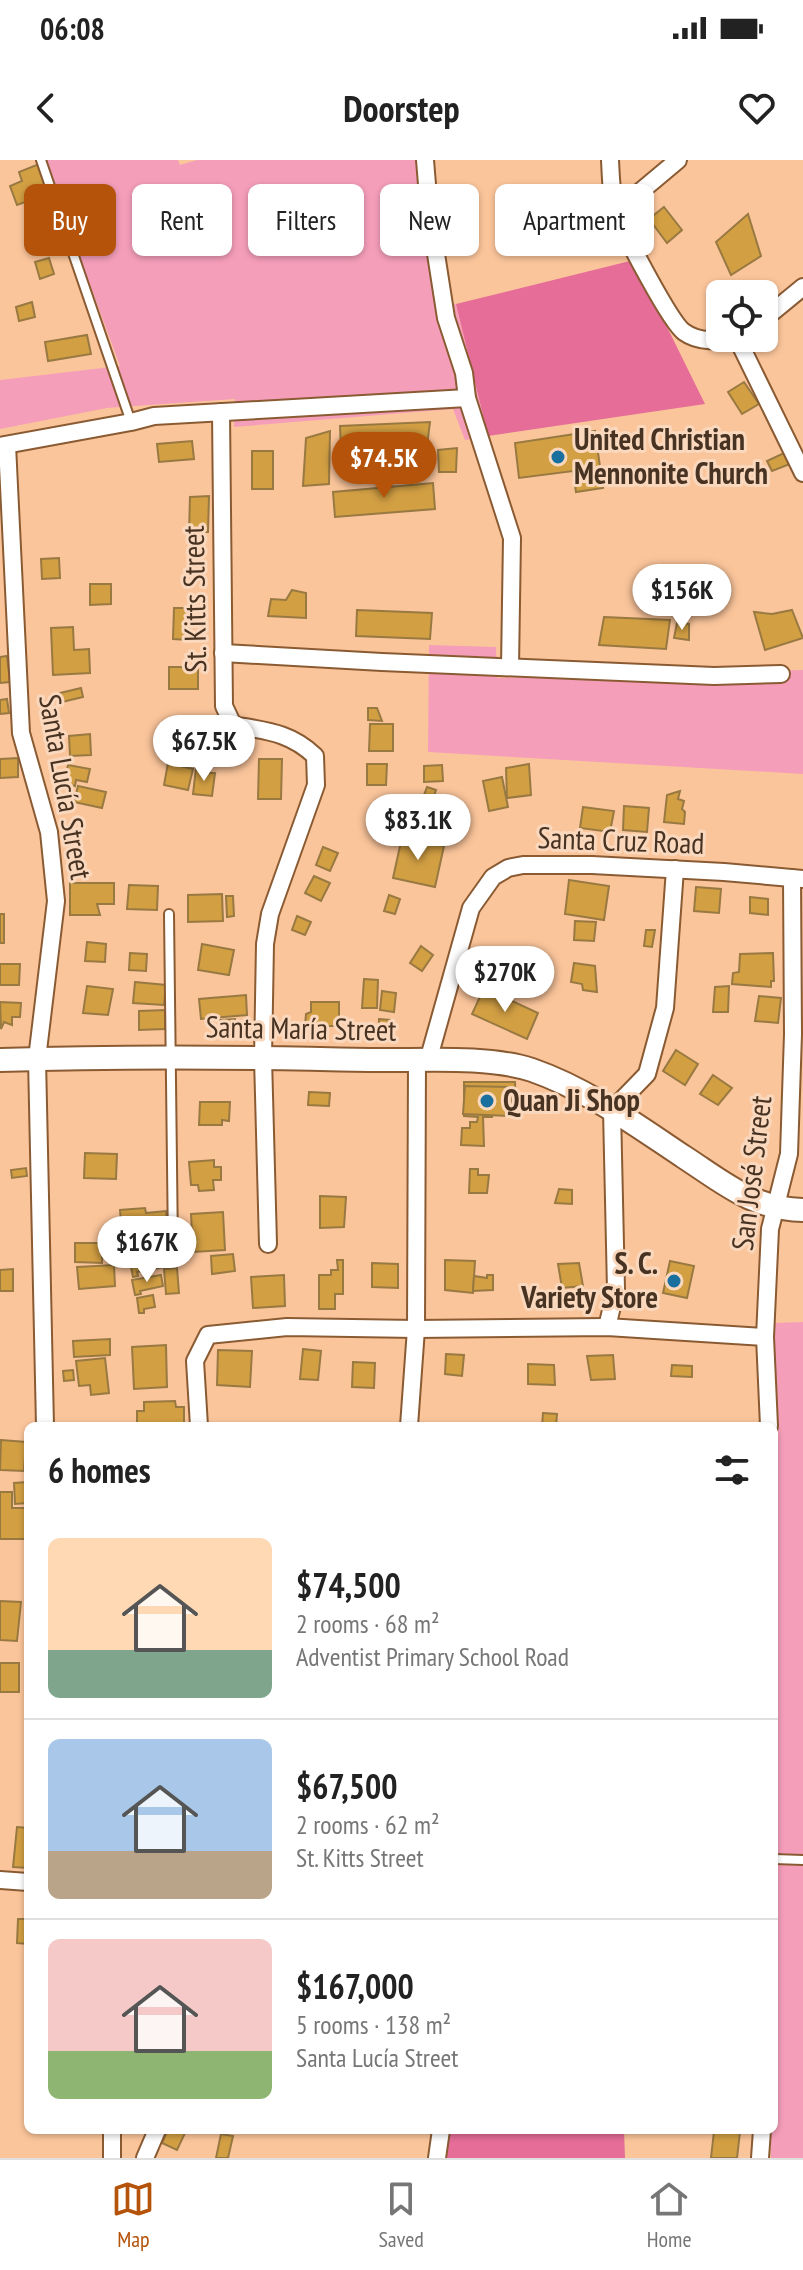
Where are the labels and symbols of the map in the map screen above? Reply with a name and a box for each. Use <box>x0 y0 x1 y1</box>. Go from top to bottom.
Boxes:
place label: United Christian Mennonite Church <box>574 419 768 492</box>
pin: $74.5K <box>319 432 449 500</box>
marker: United Christian Mennonite Church <box>549 448 567 466</box>
street label: St. Kitts Street <box>173 524 214 673</box>
pin: $156K <box>626 564 738 632</box>
street label: Santa Lucía Street <box>31 691 102 883</box>
pin: $67.5K <box>139 715 269 783</box>
pin: $83.1K <box>353 794 483 862</box>
street label: Santa Cruz Road <box>537 817 705 862</box>
pin: $270K <box>449 946 561 1014</box>
street label: Santa María Street <box>205 1006 398 1049</box>
place label: Quan Ji Shop <box>503 1080 640 1119</box>
marker: Quan Ji Shop <box>478 1092 496 1110</box>
street label: San José Street <box>722 1093 779 1252</box>
pin: $167K <box>91 1216 203 1284</box>
place label: S. C. Variety Store <box>520 1243 658 1316</box>
marker: S. C. Variety Store <box>665 1272 683 1290</box>

